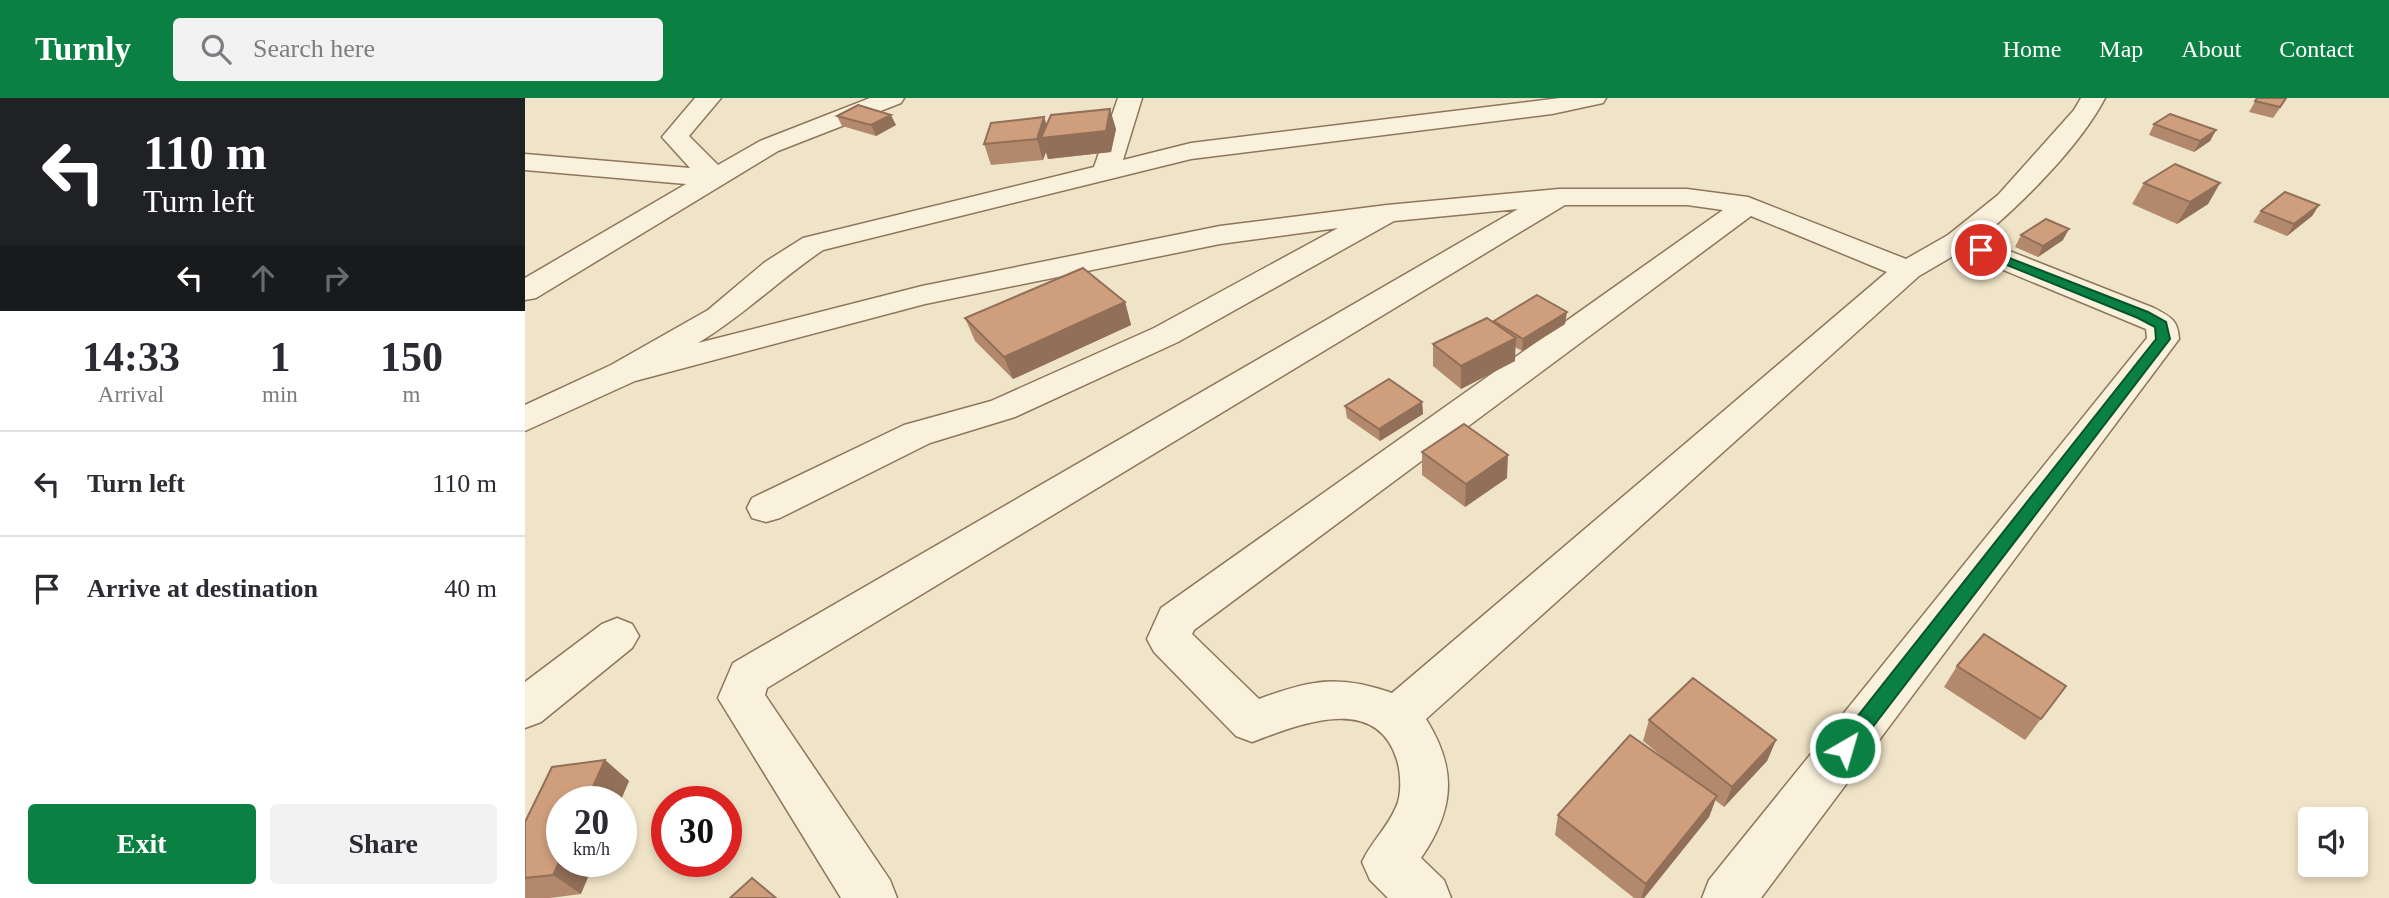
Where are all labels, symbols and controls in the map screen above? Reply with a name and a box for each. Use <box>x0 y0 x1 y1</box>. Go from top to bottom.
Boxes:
search box <box>173 18 663 81</box>
icon: search <box>197 30 235 68</box>
text: Turnly <box>35 31 131 67</box>
text: Search here <box>253 34 375 63</box>
text: Home <box>2003 36 2061 62</box>
text: Map <box>2099 36 2143 62</box>
text: About <box>2181 36 2241 62</box>
text: Contact <box>2279 36 2354 62</box>
text: 110 m <box>143 125 267 180</box>
icon: left <box>28 126 119 217</box>
text: Turn left <box>143 183 255 219</box>
pin <box>1951 220 2011 280</box>
icon: arrive <box>1962 231 2000 269</box>
icon: left <box>171 259 209 297</box>
icon: ahead <box>244 259 282 297</box>
icon: right <box>317 259 355 297</box>
text: 14:33 <box>82 334 180 380</box>
text: 1 <box>269 334 290 380</box>
text: 150 <box>380 334 443 380</box>
text: Arrival <box>98 382 164 407</box>
text: min <box>262 382 298 407</box>
text: m <box>402 382 420 407</box>
icon: left <box>28 465 66 503</box>
text: Turn left <box>87 469 185 498</box>
text: 110 m <box>432 469 497 498</box>
icon: arrive <box>28 570 66 608</box>
text: Arrive at destination <box>87 574 318 603</box>
text: 40 m <box>444 574 497 603</box>
position arrow <box>1808 711 1882 785</box>
speed limit sign: 30 <box>651 786 742 877</box>
text: 20 <box>574 803 609 842</box>
button: Exit <box>28 804 256 884</box>
button: Share <box>270 804 497 884</box>
map controls <box>2298 807 2368 877</box>
button: sound <box>2298 807 2368 877</box>
text: km/h <box>573 839 610 859</box>

